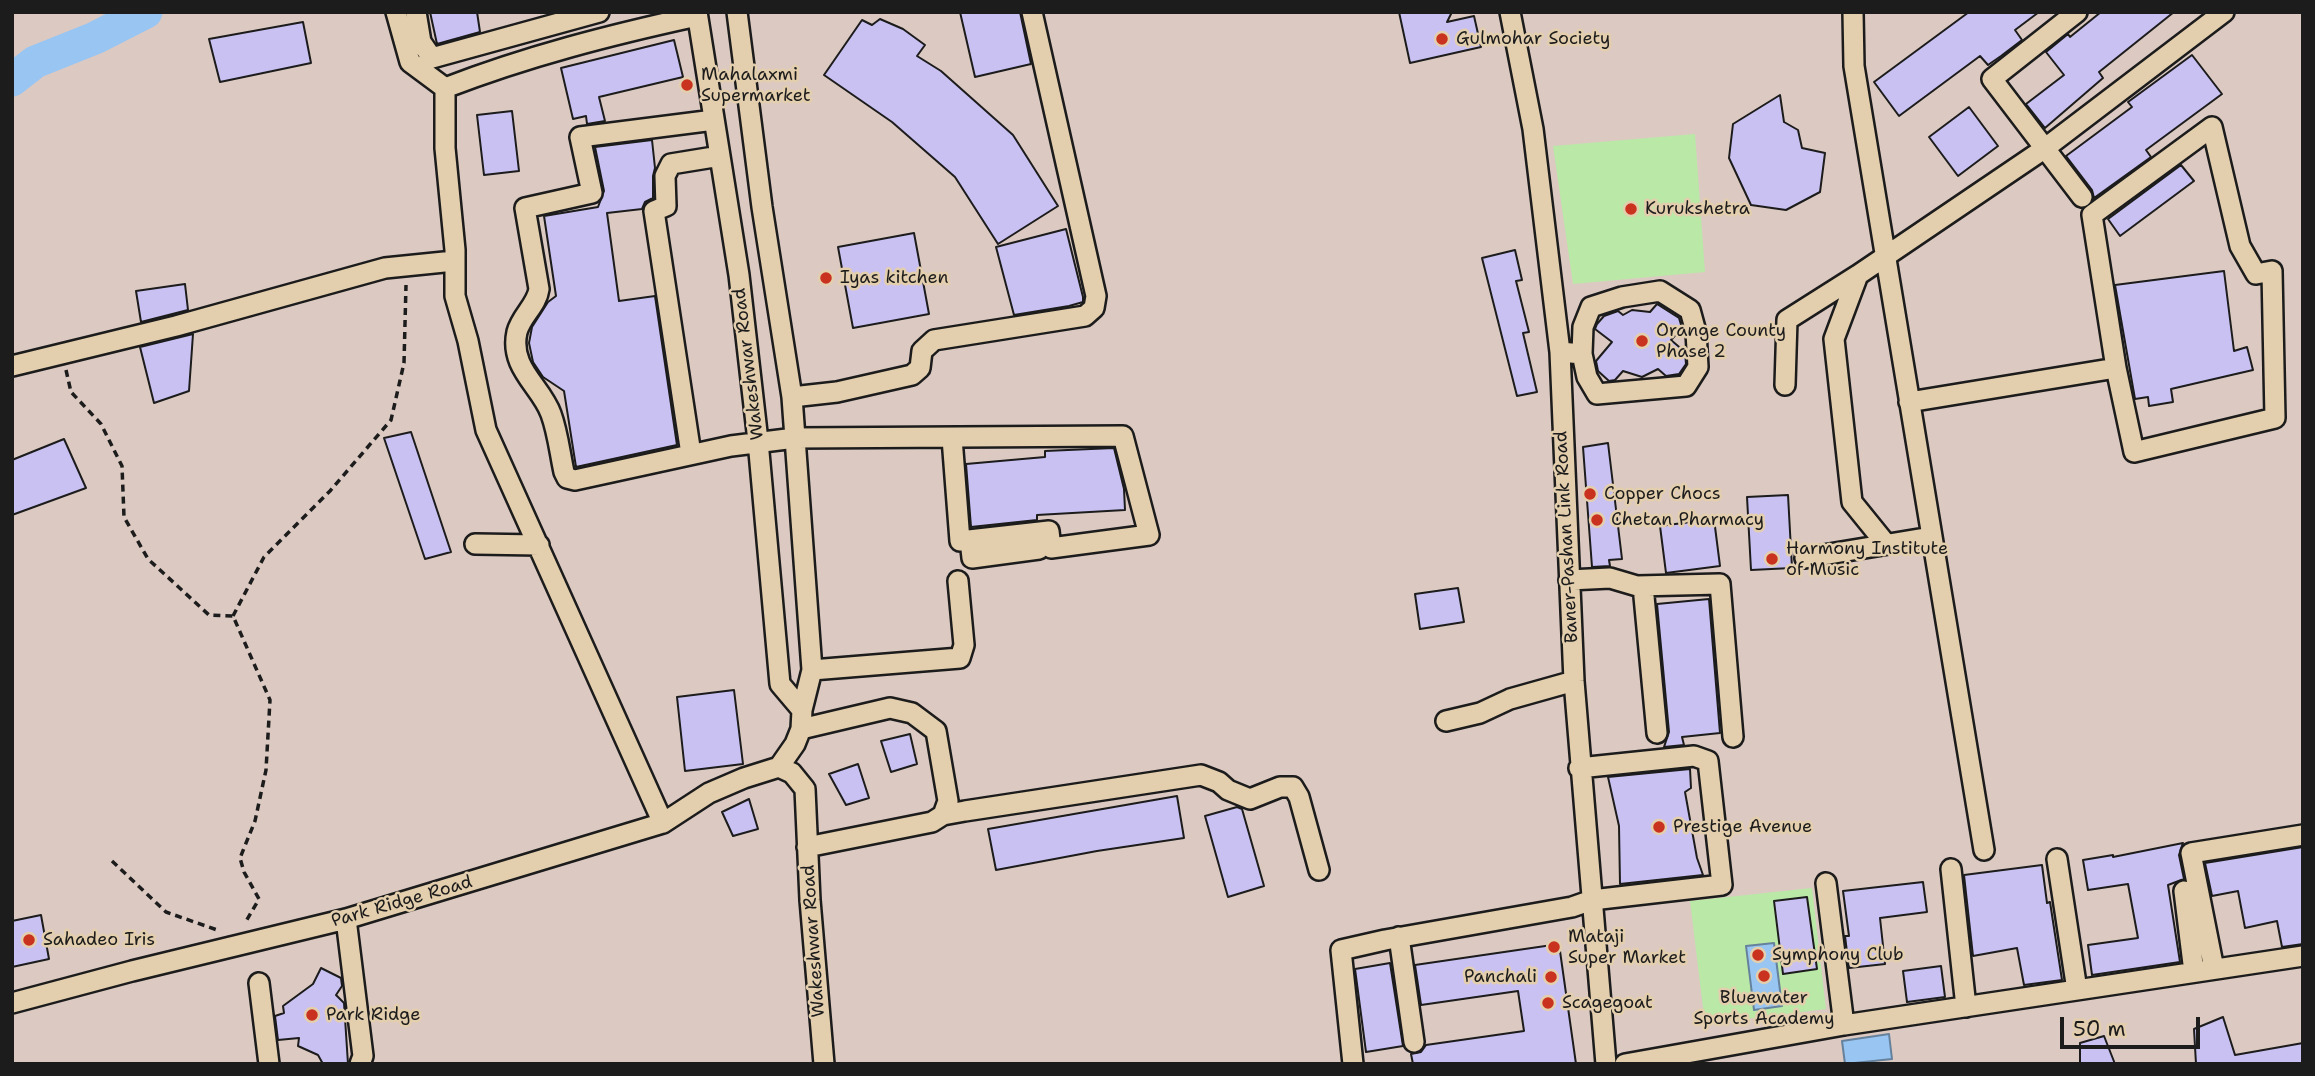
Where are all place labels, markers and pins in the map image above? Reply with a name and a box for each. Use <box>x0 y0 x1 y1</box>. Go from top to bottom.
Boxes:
place label: Gulmohar Society <box>1456 28 1610 50</box>
marker: Gulmohar Society <box>1434 31 1450 47</box>
place label: Mahalaxmi Supermarket <box>701 64 811 106</box>
marker: Mahalaxmi Supermarket <box>679 77 695 93</box>
place label: Kurukshetra <box>1645 198 1750 220</box>
marker: Kurukshetra <box>1623 201 1639 217</box>
place label: Iyas kitchen <box>840 267 948 289</box>
marker: Iyas kitchen <box>818 270 834 286</box>
place label: Orange County Phase 2 <box>1656 320 1786 362</box>
marker: Orange County Phase 2 <box>1634 333 1650 349</box>
place label: Copper Chocs <box>1604 483 1721 505</box>
marker: Copper Chocs <box>1582 486 1598 502</box>
place label: Chetan Pharmacy <box>1611 509 1764 531</box>
marker: Chetan Pharmacy <box>1589 512 1605 528</box>
place label: Harmony Institute of Music <box>1786 538 1948 580</box>
marker: Harmony Institute of Music <box>1764 551 1780 567</box>
place label: Prestige Avenue <box>1673 816 1812 838</box>
marker: Prestige Avenue <box>1651 819 1667 835</box>
place label: Mataji Super Market <box>1568 926 1686 968</box>
place label: Sahadeo Iris <box>43 929 155 951</box>
marker: Sahadeo Iris <box>21 932 37 948</box>
marker: Mataji Super Market <box>1546 939 1562 955</box>
place label: Symphony Club <box>1772 944 1904 966</box>
marker: Symphony Club <box>1750 947 1766 963</box>
place label: Panchali <box>1464 966 1537 988</box>
marker: Bluewater Sports Academy <box>1756 968 1772 984</box>
marker: Panchali <box>1543 969 1559 985</box>
place label: Bluewater Sports Academy <box>1693 987 1835 1030</box>
place label: Scagegoat <box>1562 992 1653 1014</box>
marker: Scagegoat <box>1540 995 1556 1011</box>
place label: Park Ridge <box>326 1004 420 1026</box>
marker: Park Ridge <box>304 1007 320 1023</box>

